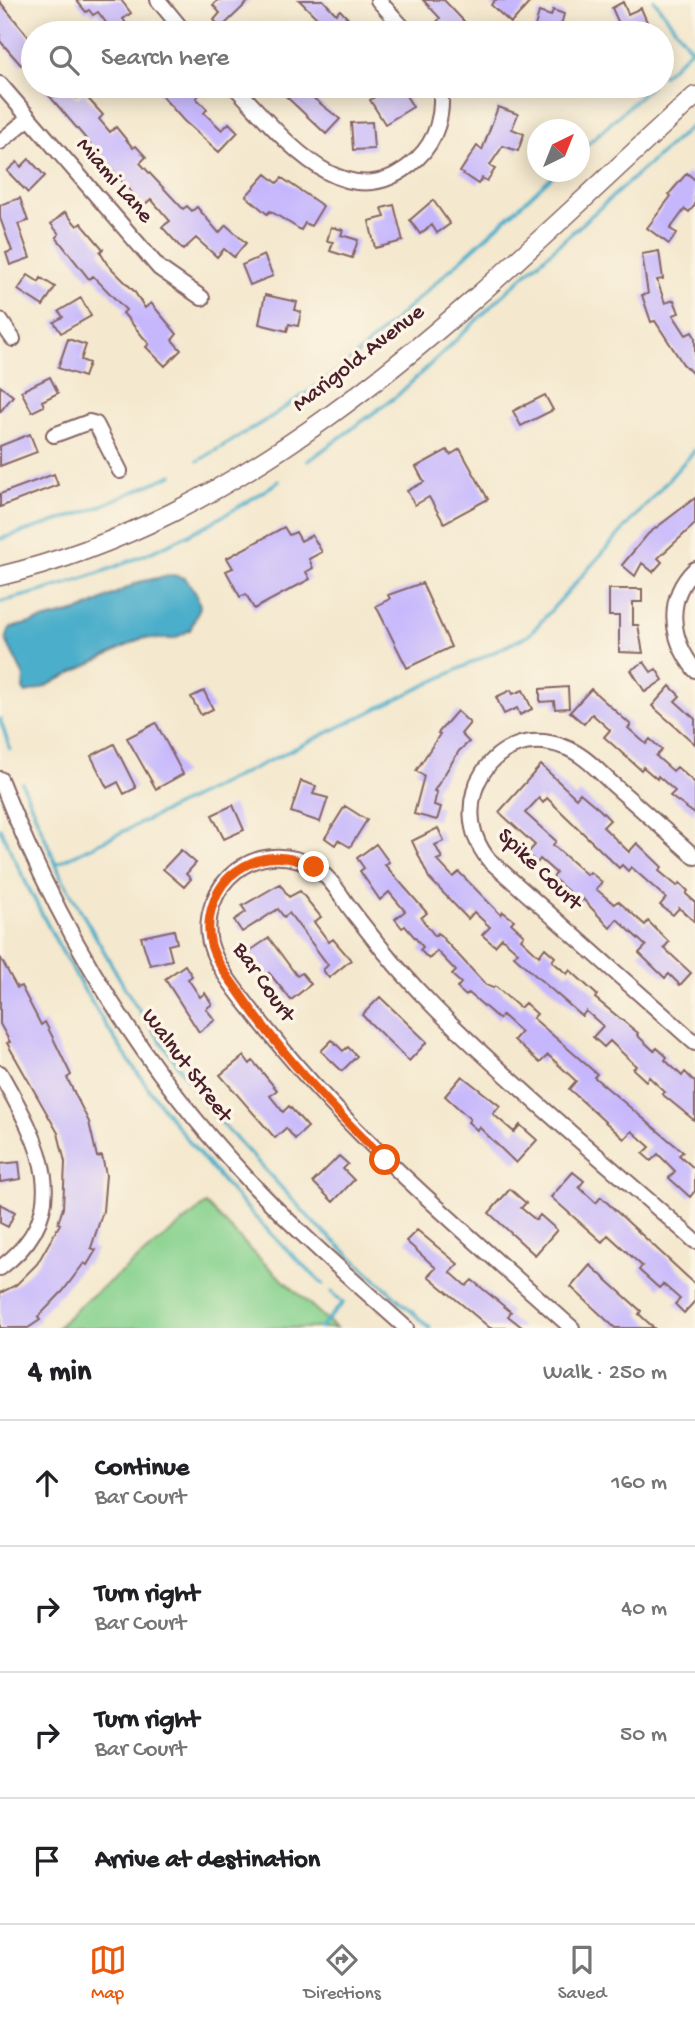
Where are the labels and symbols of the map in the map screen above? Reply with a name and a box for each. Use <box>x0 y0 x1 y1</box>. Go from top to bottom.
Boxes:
north arrow <box>527 119 590 182</box>
street label: Miami Lane <box>70 133 159 230</box>
street label: Marigold Avenue <box>288 298 431 419</box>
street label: Spike Court <box>491 823 588 918</box>
route end <box>298 851 329 882</box>
street label: Bar Court <box>225 937 301 1029</box>
street label: Walnut Street <box>135 1004 238 1129</box>
route start <box>369 1144 400 1175</box>

